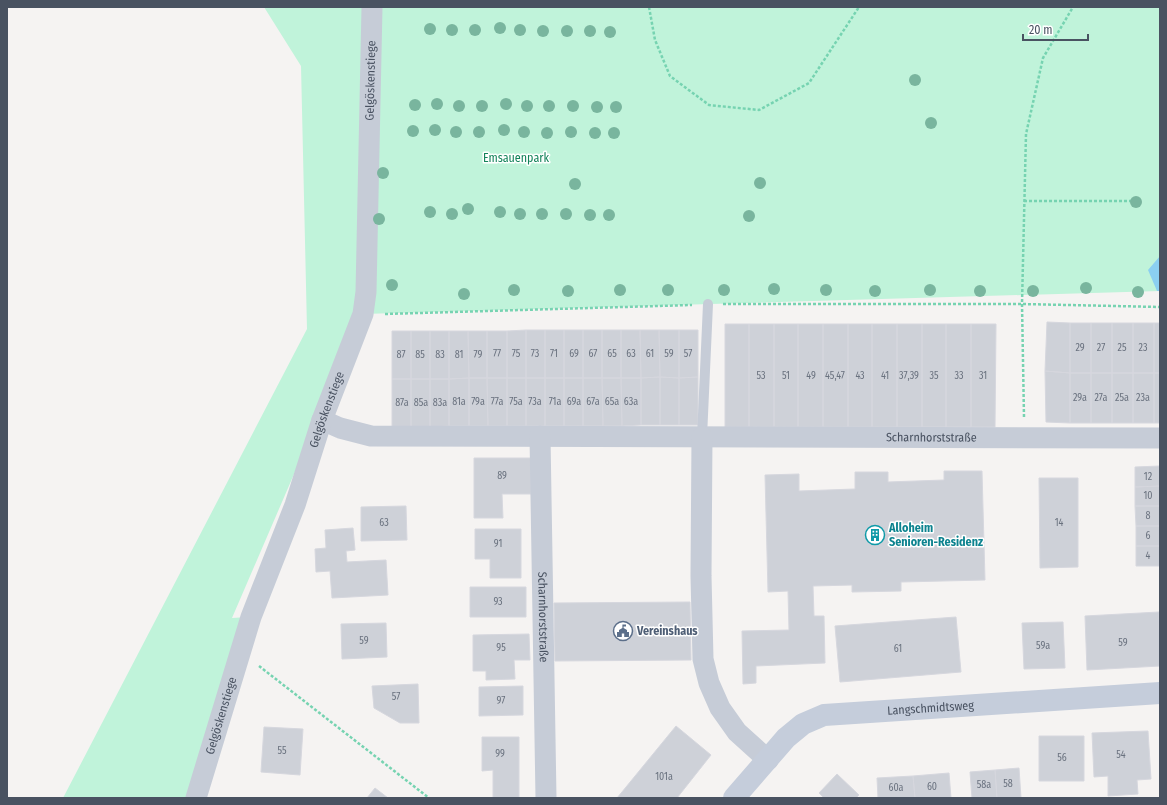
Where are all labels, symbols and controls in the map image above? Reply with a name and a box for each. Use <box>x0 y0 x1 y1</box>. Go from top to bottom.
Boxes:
scale bar <box>1023 16 1088 42</box>
text: 20 m <box>1029 23 1053 37</box>
street label: Gelgöskenstiege <box>363 40 378 121</box>
park label: Emsauenpark <box>483 151 549 165</box>
house number: 29 <box>1075 342 1085 354</box>
house number: 27 <box>1097 342 1105 354</box>
house number: 25 <box>1118 342 1127 354</box>
house number: 23 <box>1139 342 1148 354</box>
house number: 77 <box>493 348 501 360</box>
house number: 75 <box>512 348 521 360</box>
house number: 73 <box>531 348 540 360</box>
house number: 71 <box>550 348 558 360</box>
house number: 69 <box>569 348 579 360</box>
house number: 67 <box>589 348 597 360</box>
house number: 65 <box>607 348 617 360</box>
house number: 63 <box>626 348 636 360</box>
house number: 61 <box>646 348 654 360</box>
house number: 59 <box>664 348 674 360</box>
house number: 57 <box>684 348 692 360</box>
house number: 87 <box>397 349 405 361</box>
house number: 85 <box>415 349 425 361</box>
house number: 83 <box>435 349 445 361</box>
house number: 81 <box>455 349 463 361</box>
house number: 79 <box>474 349 483 361</box>
street label: Gelgöskenstiege <box>307 370 347 449</box>
house number: 53 <box>756 370 766 382</box>
house number: 51 <box>782 370 790 382</box>
house number: 49 <box>806 370 816 382</box>
house number: 45,47 <box>825 370 845 382</box>
house number: 43 <box>855 370 865 382</box>
house number: 41 <box>881 370 889 382</box>
house number: 37,39 <box>899 370 919 382</box>
house number: 35 <box>929 370 939 382</box>
house number: 33 <box>954 370 964 382</box>
house number: 31 <box>979 370 987 382</box>
house number: 29a <box>1073 392 1087 404</box>
house number: 27a <box>1095 392 1108 404</box>
house number: 25a <box>1115 392 1129 404</box>
house number: 23a <box>1136 392 1150 404</box>
house number: 81a <box>452 396 466 408</box>
house number: 79a <box>471 396 485 408</box>
house number: 77a <box>491 396 503 408</box>
house number: 75a <box>509 396 523 408</box>
house number: 73a <box>528 396 542 408</box>
house number: 71a <box>549 396 561 408</box>
house number: 69a <box>567 396 581 408</box>
house number: 67a <box>586 396 600 408</box>
house number: 65a <box>605 396 619 408</box>
house number: 63a <box>624 396 638 408</box>
house number: 87a <box>395 397 409 409</box>
house number: 85a <box>414 397 428 409</box>
house number: 83a <box>433 397 447 409</box>
street label: Scharnhorststraße <box>886 430 977 445</box>
house number: 89 <box>497 470 507 482</box>
house number: 12 <box>1144 471 1153 483</box>
house number: 10 <box>1143 490 1153 502</box>
house number: 8 <box>1146 510 1151 522</box>
house number: 63 <box>379 517 389 529</box>
house number: 14 <box>1055 517 1064 529</box>
place label: Alloheim Senioren-Residenz <box>888 521 983 549</box>
building icon: Alloheim Senioren-Residenz <box>864 524 886 546</box>
house number: 6 <box>1146 530 1151 542</box>
house number: 91 <box>494 538 502 550</box>
house number: 4 <box>1146 550 1151 562</box>
street label: Scharnhorststraße <box>535 572 551 663</box>
house number: 93 <box>493 596 503 608</box>
public building icon: Vereinshaus <box>612 620 634 642</box>
place label: Vereinshaus <box>636 624 698 638</box>
house number: 59 <box>359 635 369 647</box>
house number: 59 <box>1118 637 1128 649</box>
house number: 59a <box>1036 640 1050 652</box>
house number: 95 <box>496 642 506 654</box>
house number: 61 <box>894 643 902 655</box>
street label: Gelgöskenstiege <box>203 675 239 756</box>
house number: 57 <box>392 691 400 703</box>
house number: 97 <box>497 695 505 707</box>
street label: Langschmidtsweg <box>887 698 975 718</box>
house number: 55 <box>277 745 287 757</box>
house number: 99 <box>495 748 505 760</box>
house number: 54 <box>1116 749 1126 761</box>
house number: 56 <box>1057 752 1067 764</box>
house number: 101a <box>655 771 673 783</box>
house number: 58 <box>1003 778 1013 790</box>
house number: 58a <box>977 779 991 791</box>
house number: 60 <box>927 781 937 793</box>
house number: 60a <box>888 782 904 794</box>

